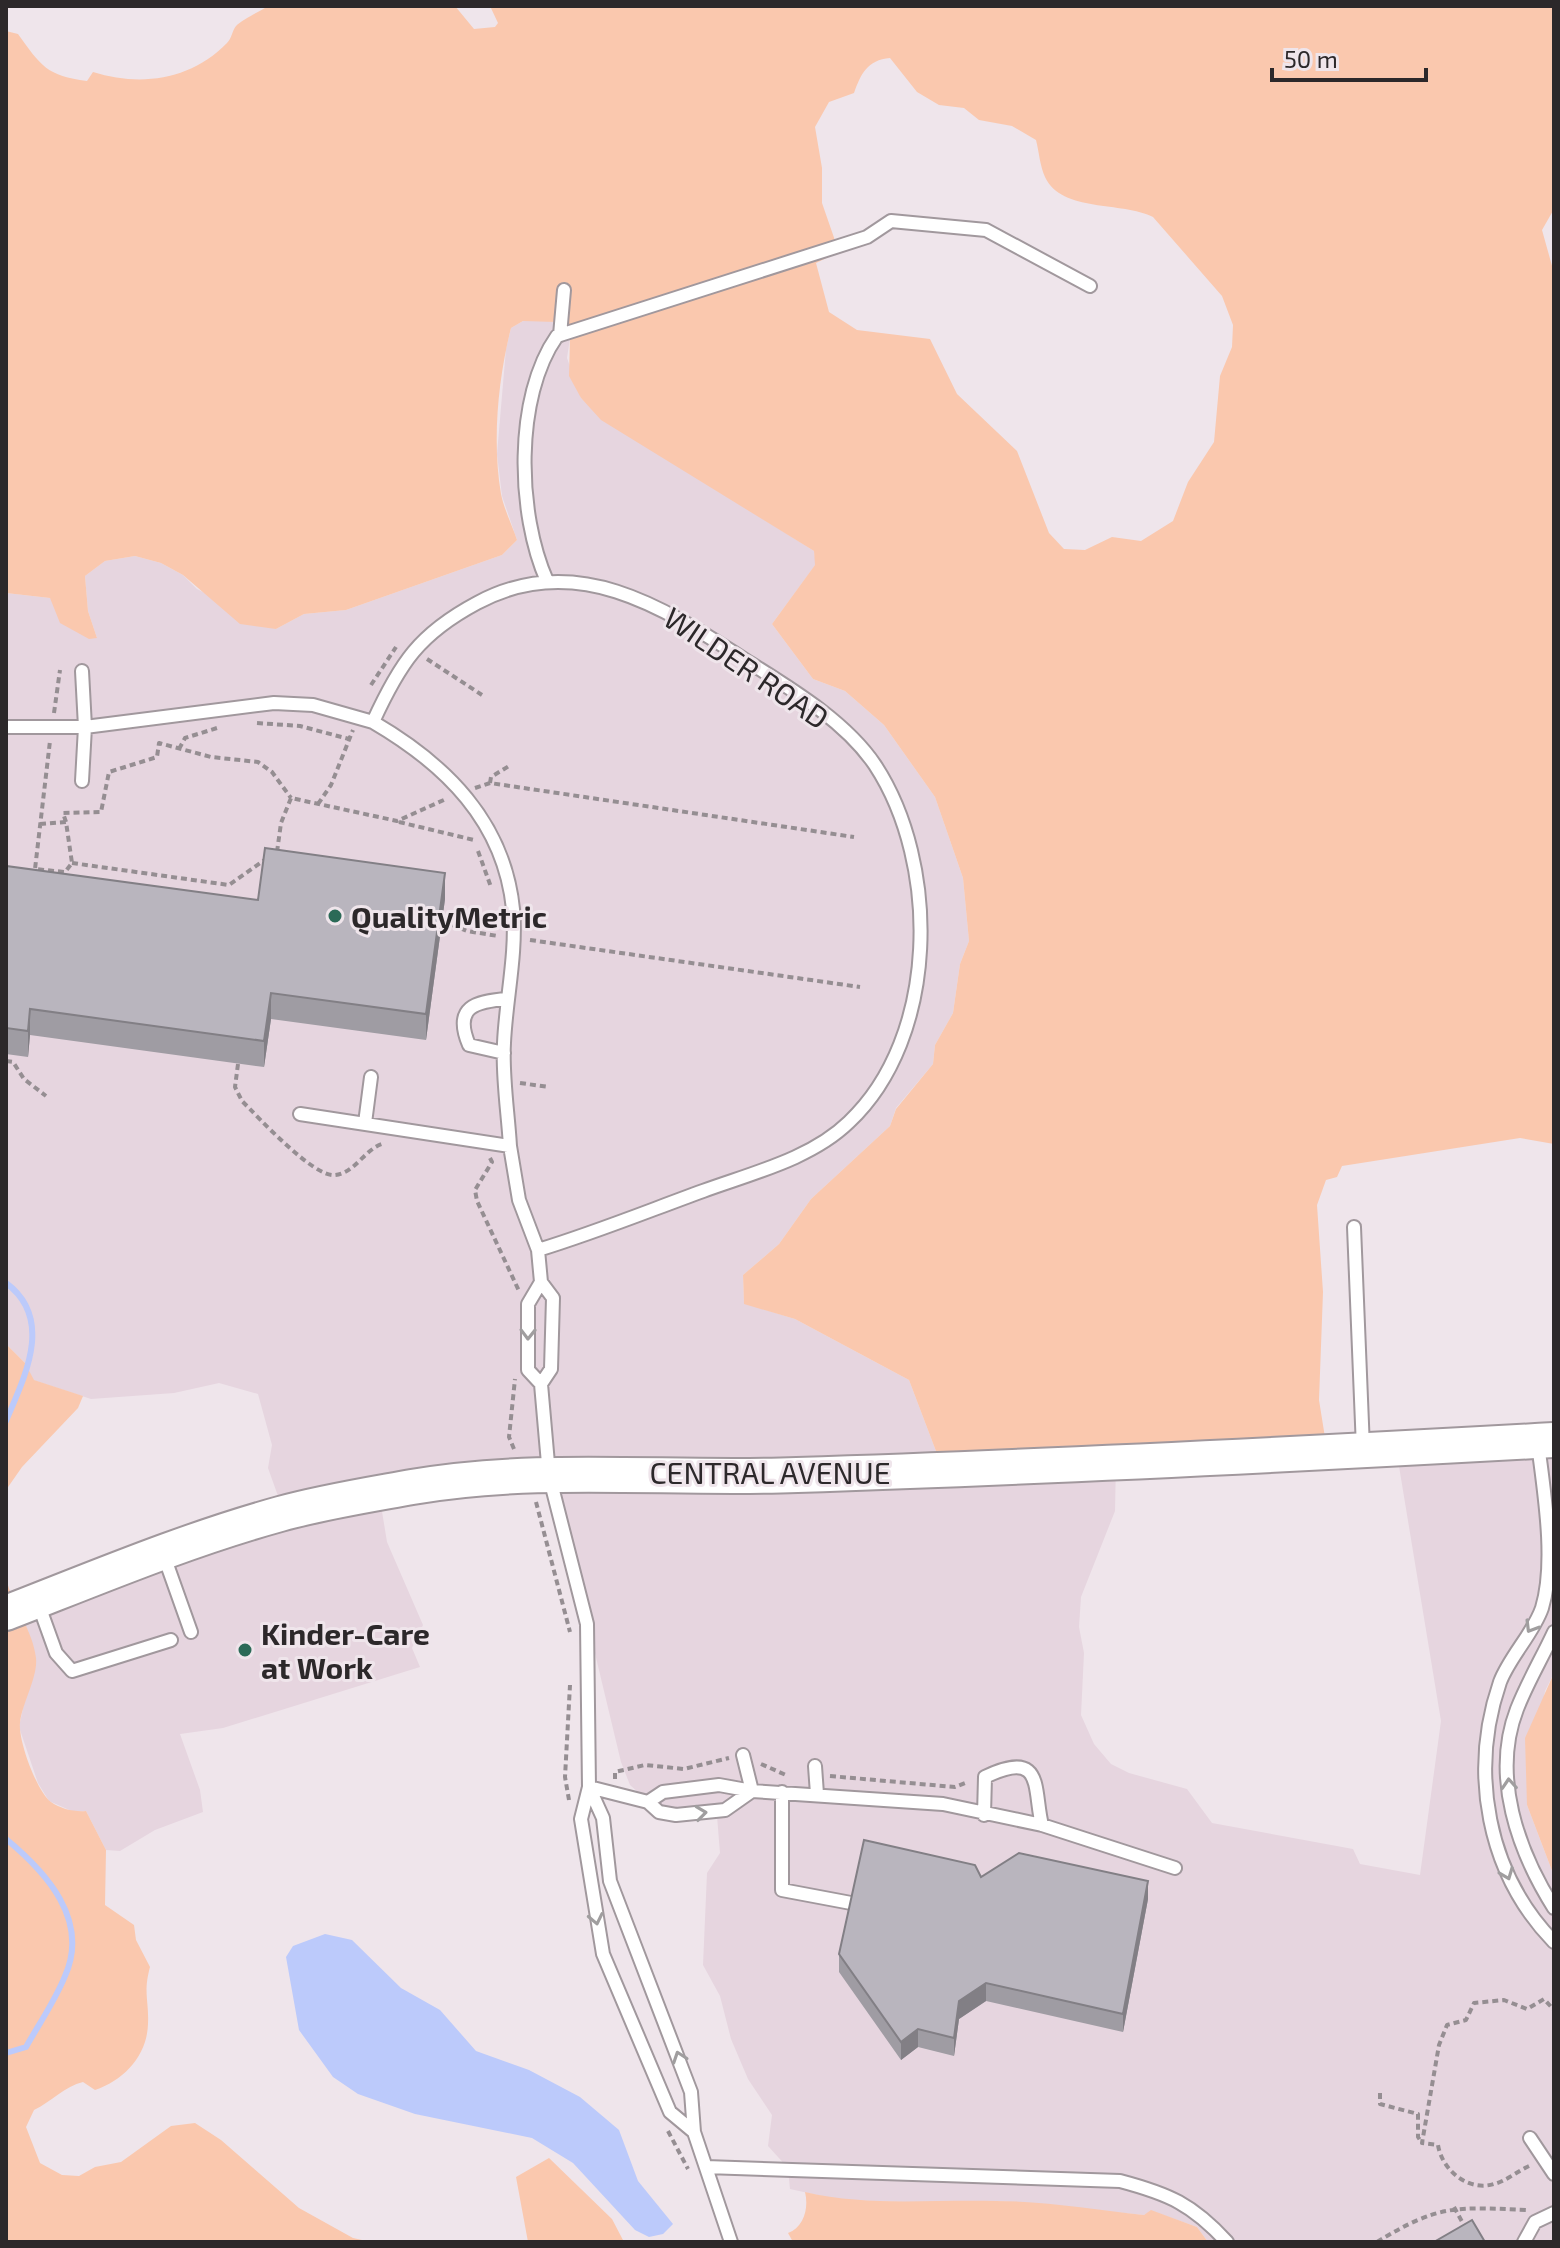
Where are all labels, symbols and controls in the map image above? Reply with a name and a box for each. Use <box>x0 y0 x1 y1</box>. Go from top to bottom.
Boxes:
scale bar <box>1272 32 1426 82</box>
text: 50 m <box>1284 44 1338 73</box>
street label: WILDER ROAD <box>658 599 836 735</box>
place label: QualityMetric <box>351 898 547 935</box>
marker: QualityMetric <box>326 907 344 925</box>
one-way arrow <box>519 1328 537 1341</box>
street label: CENTRAL AVENUE <box>649 1454 891 1490</box>
place label: Kinder-Care at Work <box>261 1615 430 1685</box>
one-way arrow <box>1525 1618 1541 1633</box>
marker: Kinder-Care at Work <box>236 1641 254 1659</box>
one-way arrow <box>1501 1777 1518 1790</box>
one-way arrow <box>694 1805 708 1822</box>
one-way arrow <box>1497 1866 1514 1880</box>
one-way arrow <box>587 1911 604 1925</box>
one-way arrow <box>672 2050 688 2064</box>

